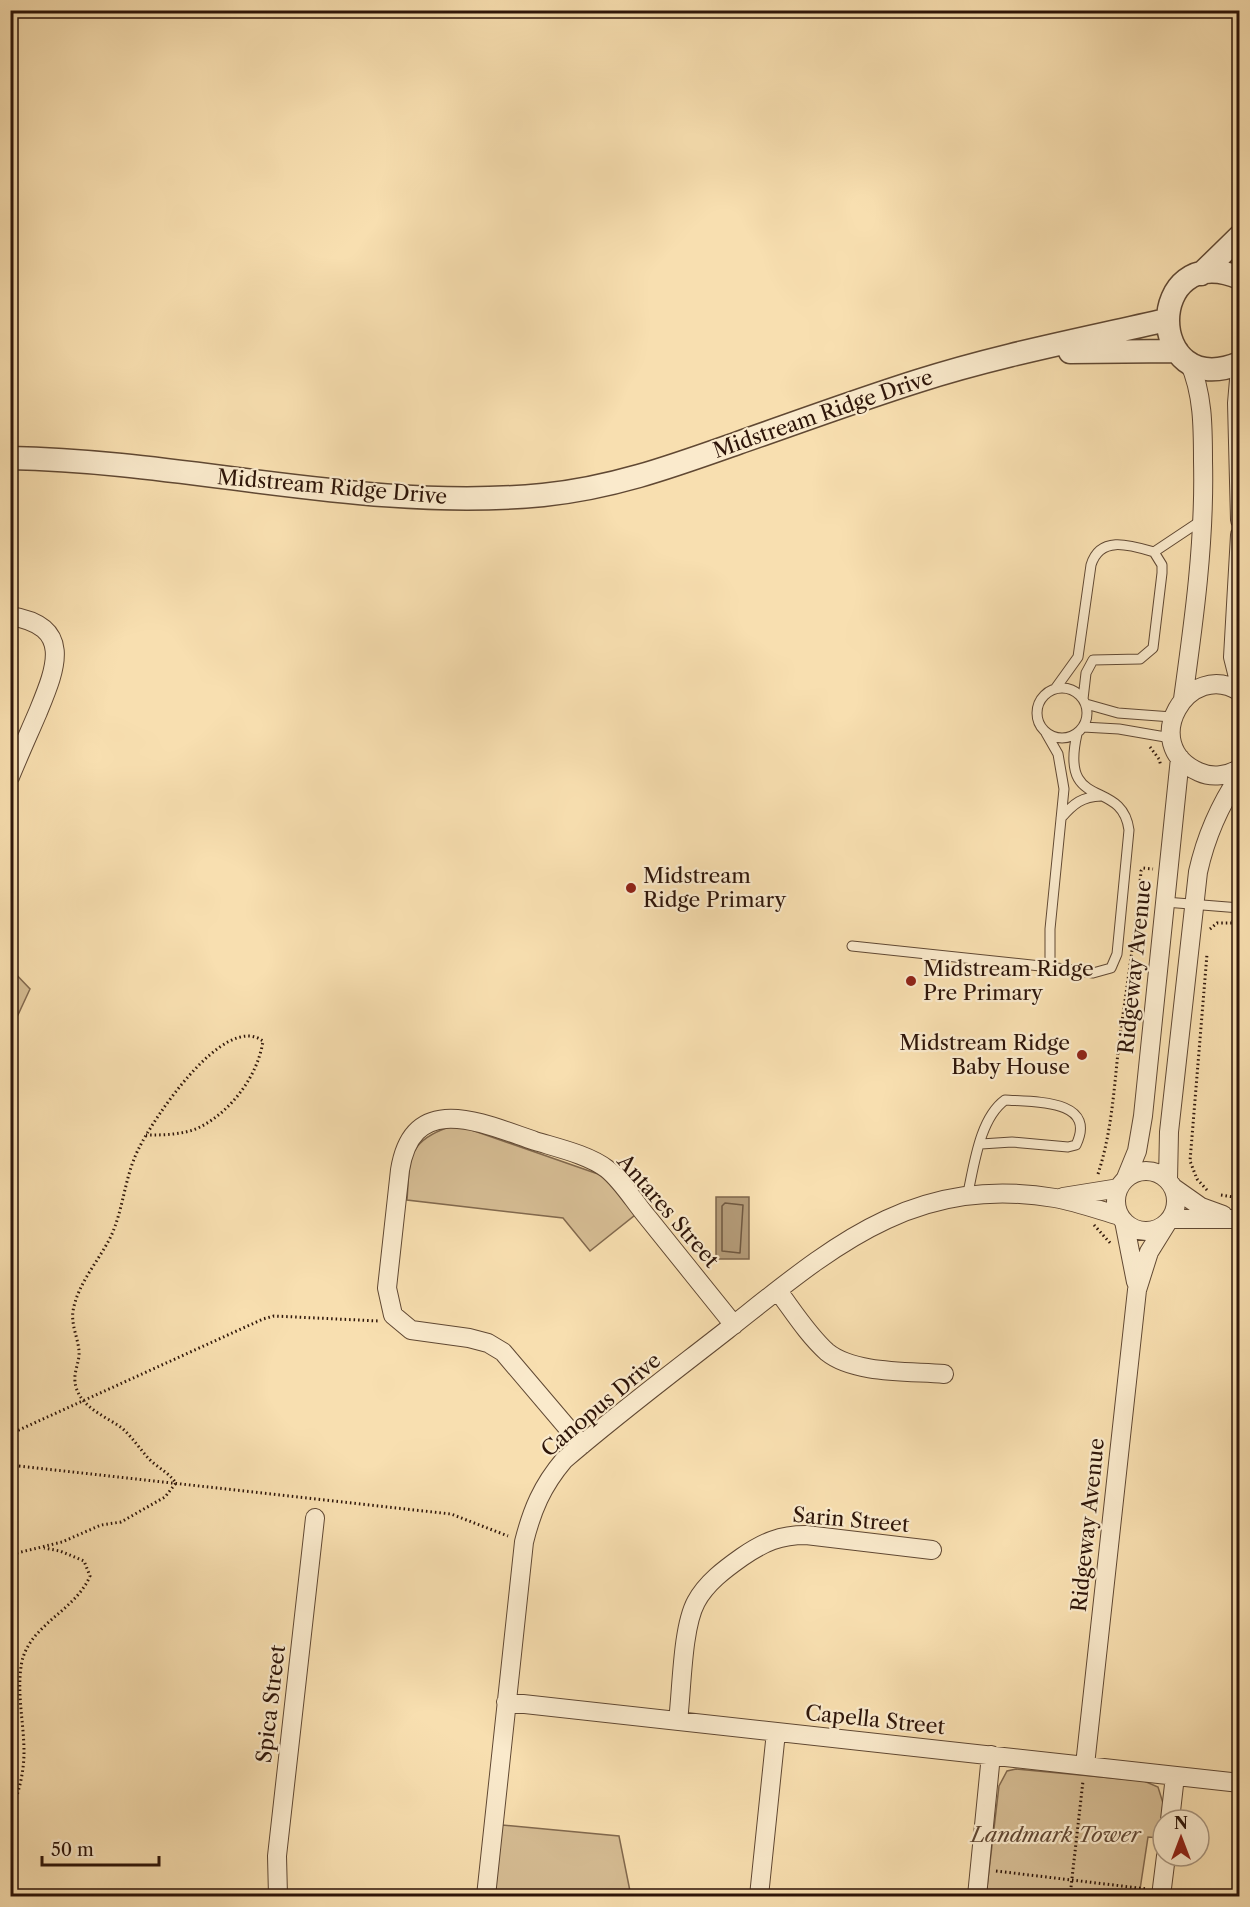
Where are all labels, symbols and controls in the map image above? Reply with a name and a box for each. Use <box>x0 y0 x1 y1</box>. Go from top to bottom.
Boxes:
street label: Midstream Ridge Drive <box>710 364 936 463</box>
street label: Midstream Ridge Drive <box>216 464 448 509</box>
place label: Midstream Ridge Primary <box>643 863 786 912</box>
street label: Ridgeway Avenue <box>1113 879 1156 1055</box>
marker: Midstream Ridge Primary <box>624 881 638 895</box>
place label: Midstream Ridge Pre Primary <box>923 956 1094 1005</box>
marker: Midstream Ridge Pre Primary <box>904 974 918 988</box>
place label: Midstream Ridge Baby House <box>899 1030 1070 1079</box>
marker: Midstream Ridge Baby House <box>1075 1048 1089 1062</box>
street label: Antares Street <box>612 1148 725 1273</box>
street label: Canopus Drive <box>536 1347 666 1462</box>
street label: Ridgeway Avenue <box>1066 1437 1109 1613</box>
street label: Sarin Street <box>792 1502 911 1537</box>
street label: Spica Street <box>251 1643 290 1764</box>
street label: Capella Street <box>804 1700 947 1739</box>
north arrow <box>1151 1808 1211 1868</box>
text: N <box>1174 1813 1188 1833</box>
park label: Landmark Tower <box>969 1822 1142 1847</box>
scale bar <box>42 1829 159 1867</box>
text: 50 m <box>51 1839 94 1861</box>

